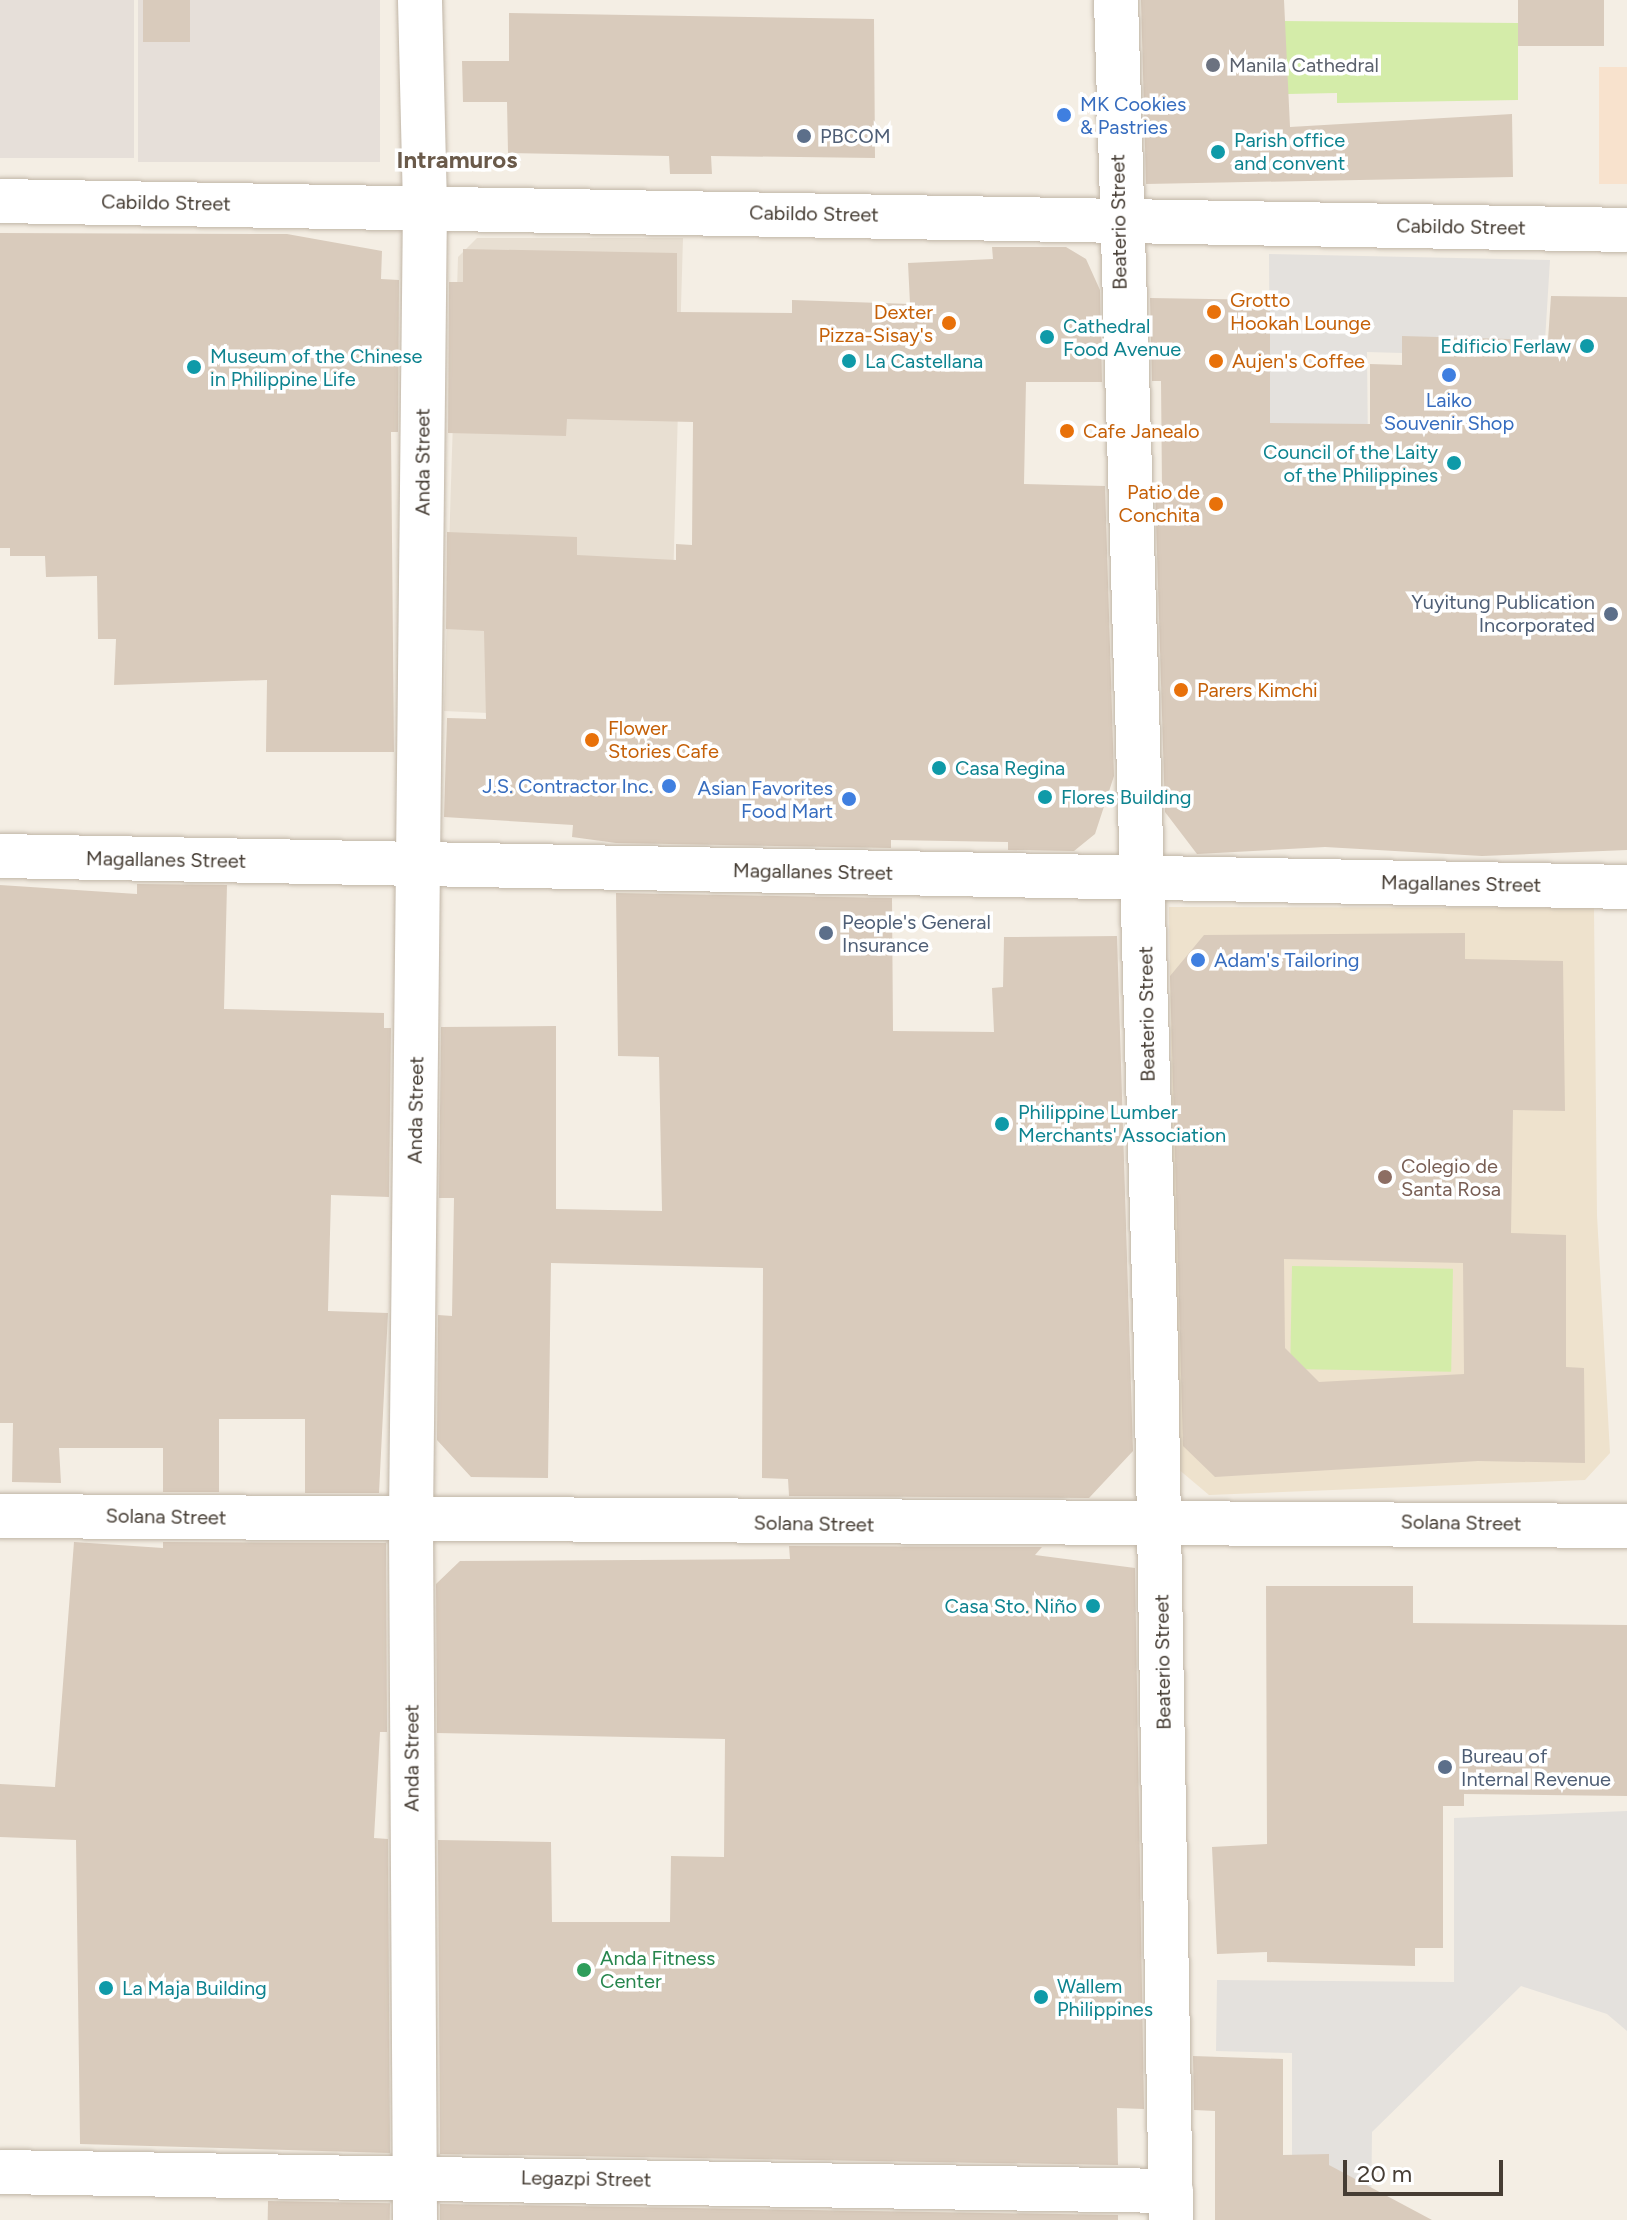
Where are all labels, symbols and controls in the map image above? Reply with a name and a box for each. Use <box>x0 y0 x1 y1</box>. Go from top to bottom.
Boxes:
place label: Manila Cathedral <box>1229 53 1379 77</box>
marker: Manila Cathedral <box>1204 56 1222 74</box>
place label: MK Cookies & Pastries <box>1080 92 1186 139</box>
marker: MK Cookies & Pastries <box>1055 106 1073 124</box>
place label: PBCOM <box>820 124 891 148</box>
marker: PBCOM <box>795 127 813 145</box>
place label: Parish office and convent <box>1234 128 1345 175</box>
marker: Parish office and convent <box>1209 143 1227 161</box>
district label: Intramuros <box>397 146 517 174</box>
street label: Beaterio Street <box>1106 154 1132 290</box>
street label: Cabildo Street <box>101 190 231 216</box>
street label: Cabildo Street <box>749 201 879 227</box>
street label: Cabildo Street <box>1396 214 1526 240</box>
place label: Grotto Hookah Lounge <box>1230 288 1371 335</box>
place label: Dexter Pizza-Sisay's <box>818 300 933 347</box>
marker: Grotto Hookah Lounge <box>1205 303 1223 321</box>
marker: Dexter Pizza-Sisay's <box>940 314 958 332</box>
place label: Cathedral Food Avenue <box>1063 314 1181 361</box>
marker: Cathedral Food Avenue <box>1038 328 1056 346</box>
place label: Edificio Ferlaw <box>1440 334 1571 358</box>
marker: Edificio Ferlaw <box>1578 337 1596 355</box>
place label: Museum of the Chinese in Philippine Life <box>210 344 422 391</box>
place label: La Castellana <box>865 349 983 373</box>
place label: Aujen's Coffee <box>1232 349 1365 373</box>
marker: La Castellana <box>840 352 858 370</box>
marker: Aujen's Coffee <box>1207 352 1225 370</box>
marker: Museum of the Chinese in Philippine Life <box>185 358 203 376</box>
marker: Laiko Souvenir Shop <box>1440 366 1458 384</box>
place label: Laiko Souvenir Shop <box>1384 388 1514 435</box>
street label: Anda Street <box>411 408 435 516</box>
place label: Cafe Janealo <box>1083 419 1200 443</box>
marker: Cafe Janealo <box>1058 422 1076 440</box>
place label: Council of the Laity of the Philippines <box>1263 440 1438 487</box>
marker: Council of the Laity of the Philippines <box>1445 454 1463 472</box>
place label: Patio de Conchita <box>1118 480 1200 527</box>
marker: Patio de Conchita <box>1207 495 1225 513</box>
place label: Yuyitung Publication Incorporated <box>1411 590 1595 637</box>
marker: Yuyitung Publication Incorporated <box>1602 605 1620 623</box>
place label: Parers Kimchi <box>1197 678 1318 702</box>
marker: Parers Kimchi <box>1172 681 1190 699</box>
place label: Flower Stories Cafe <box>608 716 719 763</box>
marker: Flower Stories Cafe <box>583 731 601 749</box>
place label: Casa Regina <box>955 756 1065 780</box>
marker: Casa Regina <box>930 759 948 777</box>
place label: J.S. Contractor Inc. <box>482 774 653 798</box>
place label: Asian Favorites Food Mart <box>697 776 833 823</box>
marker: J.S. Contractor Inc. <box>660 777 678 795</box>
place label: Flores Building <box>1061 785 1191 809</box>
marker: Flores Building <box>1036 788 1054 806</box>
marker: Asian Favorites Food Mart <box>840 790 858 808</box>
street label: Magallanes Street <box>86 847 246 873</box>
street label: Magallanes Street <box>733 859 893 885</box>
street label: Magallanes Street <box>1381 871 1541 897</box>
place label: People's General Insurance <box>842 910 991 957</box>
marker: People's General Insurance <box>817 924 835 942</box>
street label: Beaterio Street <box>1134 946 1160 1082</box>
place label: Adam's Tailoring <box>1214 948 1360 972</box>
marker: Adam's Tailoring <box>1189 951 1207 969</box>
street label: Anda Street <box>403 1056 429 1164</box>
place label: Philippine Lumber Merchants' Association <box>1018 1100 1226 1147</box>
marker: Philippine Lumber Merchants' Association <box>993 1115 1011 1133</box>
place label: Colegio de Santa Rosa <box>1401 1154 1501 1201</box>
marker: Colegio de Santa Rosa <box>1376 1168 1394 1186</box>
street label: Solana Street <box>105 1504 227 1530</box>
street label: Solana Street <box>1400 1510 1522 1536</box>
street label: Solana Street <box>753 1511 875 1537</box>
place label: Casa Sto. Niño <box>945 1594 1077 1618</box>
street label: Beaterio Street <box>1150 1594 1176 1730</box>
marker: Casa Sto. Niño <box>1084 1597 1102 1615</box>
street label: Anda Street <box>400 1704 424 1812</box>
place label: Bureau of Internal Revenue <box>1461 1744 1611 1791</box>
marker: Bureau of Internal Revenue <box>1436 1758 1454 1776</box>
place label: Anda Fitness Center <box>600 1946 715 1993</box>
marker: Anda Fitness Center <box>575 1961 593 1979</box>
place label: Wallem Philippines <box>1057 1974 1153 2021</box>
place label: La Maja Building <box>122 1976 267 2000</box>
marker: La Maja Building <box>97 1979 115 1997</box>
marker: Wallem Philippines <box>1032 1988 1050 2006</box>
scale bar <box>1347 2144 1507 2194</box>
text: 20 m <box>1357 2159 1412 2188</box>
street label: Legazpi Street <box>521 2166 651 2192</box>

